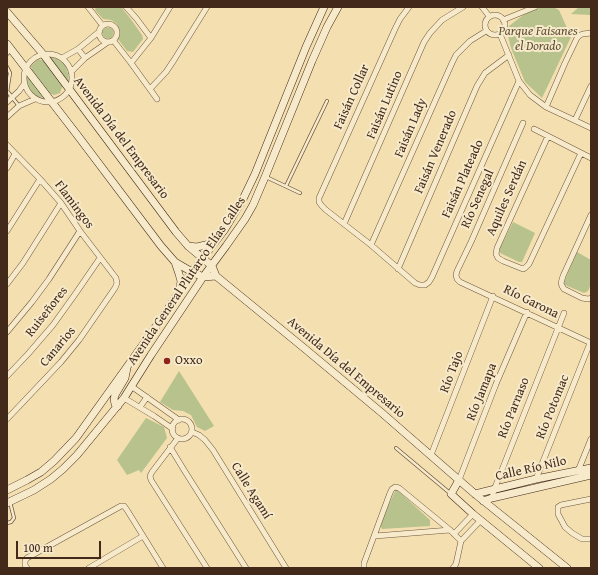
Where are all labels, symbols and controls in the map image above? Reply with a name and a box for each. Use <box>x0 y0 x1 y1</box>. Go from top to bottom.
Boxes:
park label: Parque Faisanes el Dorado <box>498 24 578 55</box>
street label: Faisán Collar <box>331 62 373 132</box>
street label: Faisán Lutino <box>364 69 406 141</box>
street label: Avenida Día del Empresario <box>70 74 172 202</box>
street label: Faisán Lady <box>392 96 430 160</box>
street label: Faisán Venerado <box>411 108 461 196</box>
street label: Faisán Plateado <box>439 137 487 221</box>
street label: Aquiles Serdán <box>483 158 531 238</box>
street label: Río Senegal <box>458 167 498 231</box>
street label: Flamingos <box>51 178 97 232</box>
street label: Avenida General Plutarco Elías Calles <box>125 194 249 368</box>
street label: Río Garona <box>501 282 561 322</box>
street label: Ruiseñores <box>22 284 72 340</box>
street label: Avenida Día del Empresario <box>284 314 408 422</box>
street label: Canarios <box>37 324 79 370</box>
street label: Río Tajo <box>437 349 467 395</box>
place label: Oxxo <box>175 353 203 369</box>
marker: Oxxo <box>162 356 172 366</box>
street label: Río Jamapa <box>463 361 501 423</box>
street label: Río Potomac <box>533 373 573 441</box>
street label: Río Parnaso <box>495 375 533 441</box>
street label: Calle Río Nilo <box>494 453 568 485</box>
street label: Calle Agamí <box>227 460 275 522</box>
scale bar <box>18 533 103 559</box>
text: 100 m <box>23 539 53 556</box>

